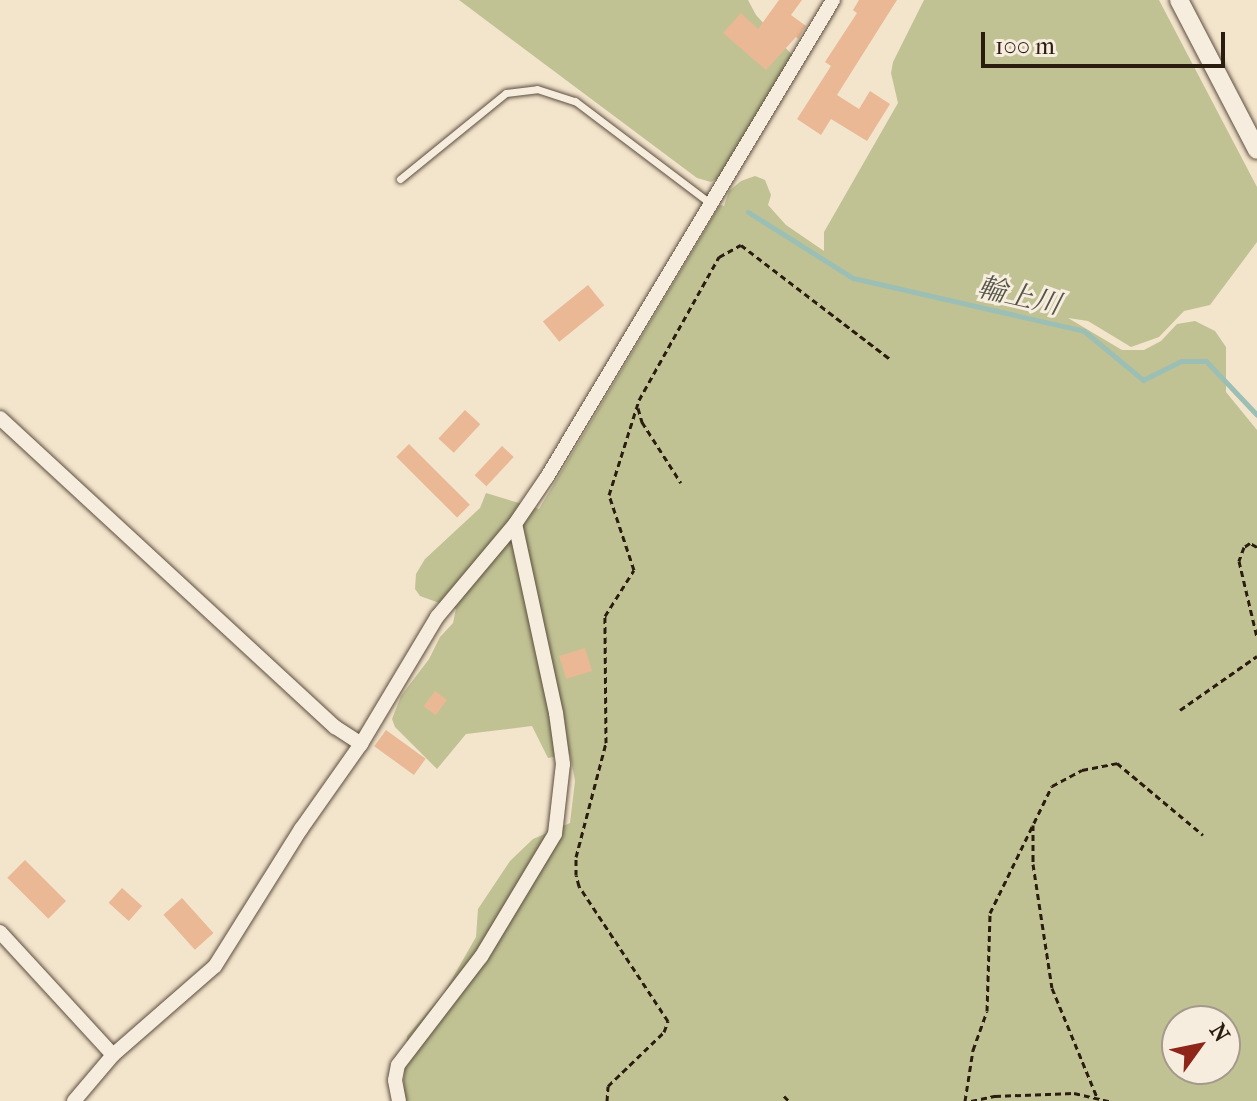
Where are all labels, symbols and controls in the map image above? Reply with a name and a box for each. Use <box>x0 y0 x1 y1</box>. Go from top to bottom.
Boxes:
scale bar <box>985 16 1229 66</box>
text: 100 m <box>995 32 1055 60</box>
water label: 輪上川 <box>974 270 1064 322</box>
north arrow <box>1161 1005 1241 1085</box>
text: N <box>1204 1019 1235 1047</box>

